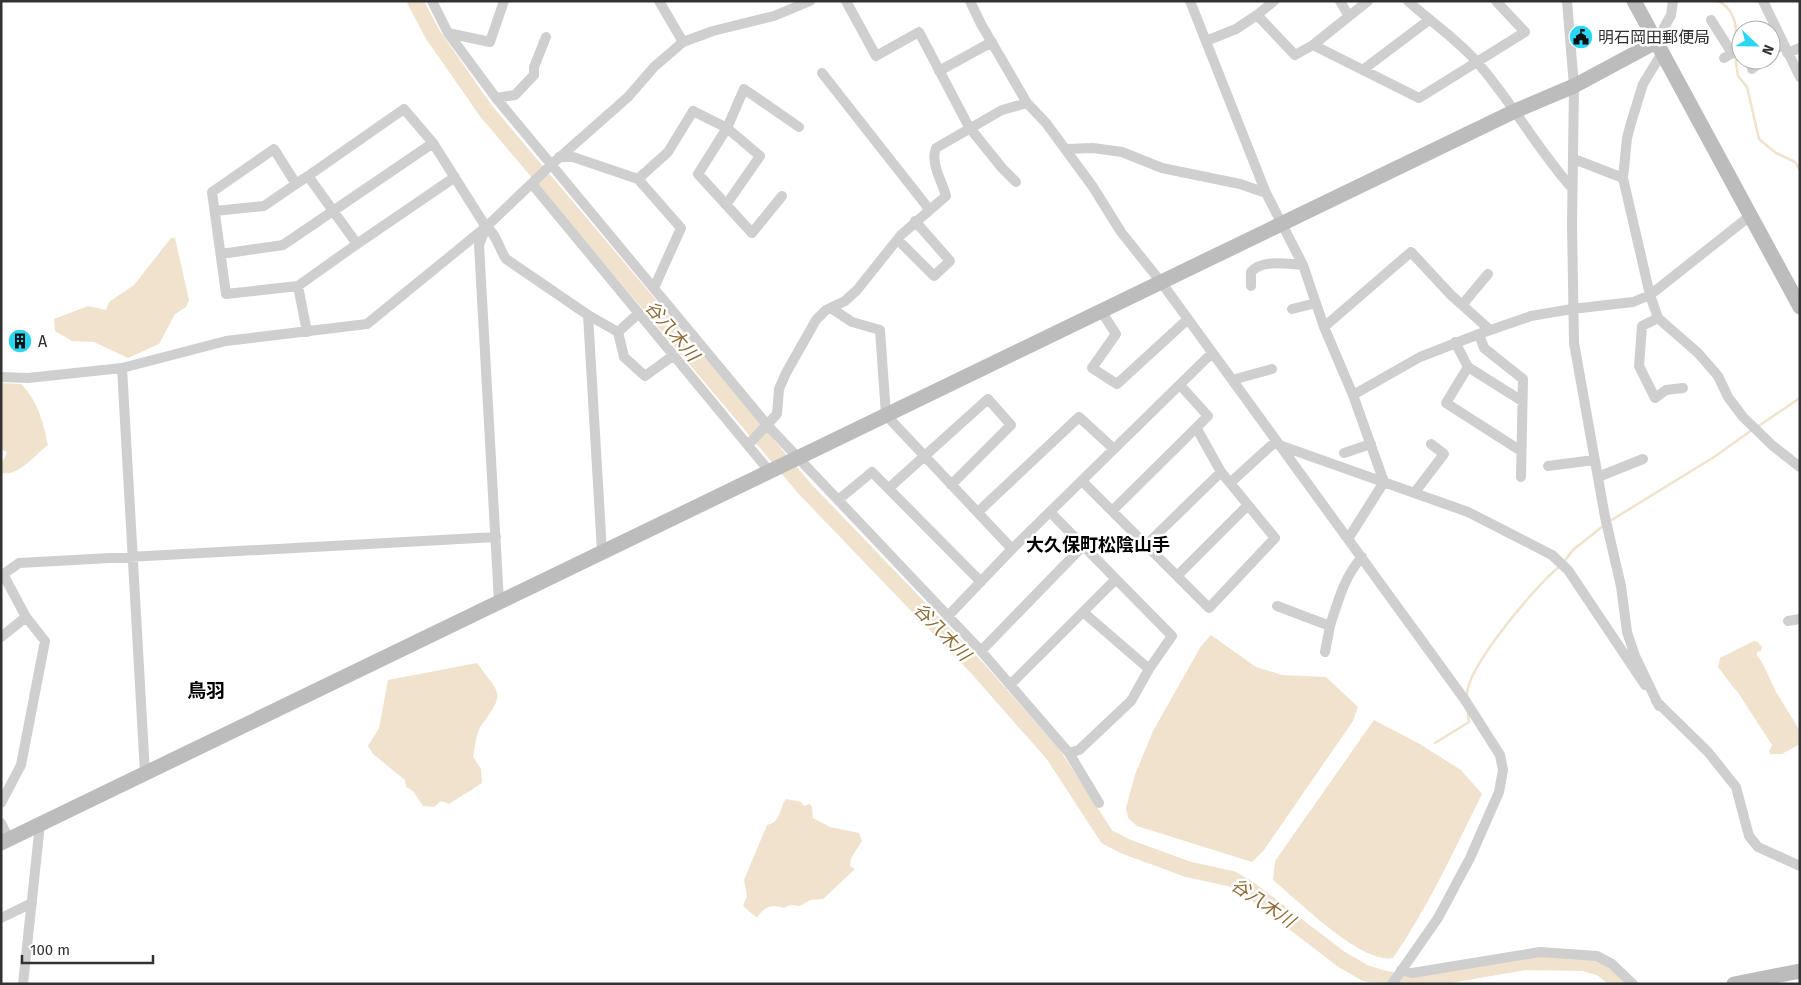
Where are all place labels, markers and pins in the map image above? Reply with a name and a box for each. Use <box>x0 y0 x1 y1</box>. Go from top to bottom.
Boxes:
public building icon: 明石岡田郵便局 <box>1568 24 1594 50</box>
place label: 明石岡田郵便局 <box>1598 28 1710 47</box>
building icon: A <box>7 328 33 354</box>
place label: A <box>38 332 48 351</box>

